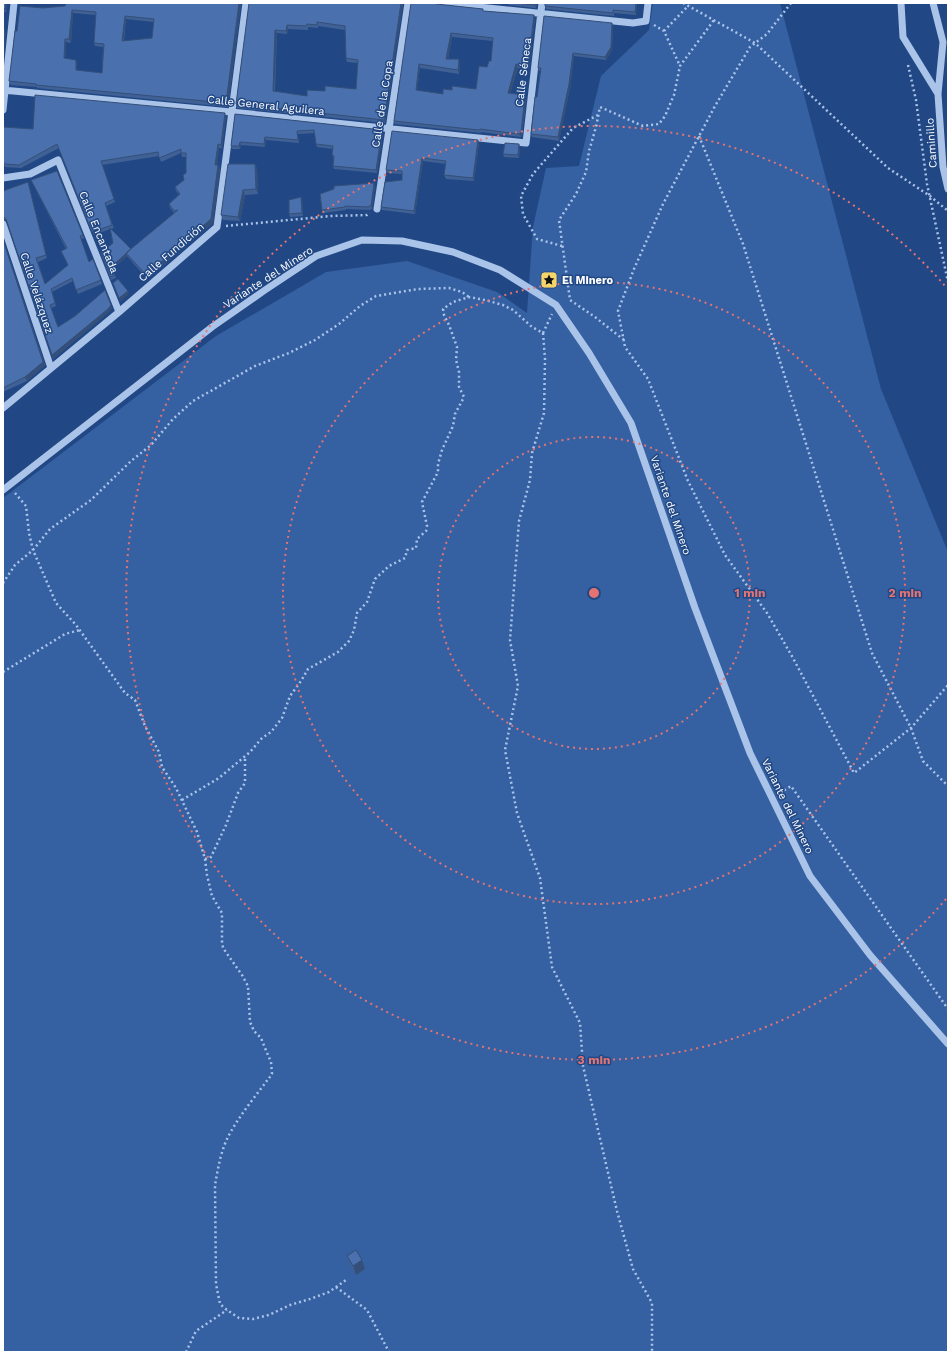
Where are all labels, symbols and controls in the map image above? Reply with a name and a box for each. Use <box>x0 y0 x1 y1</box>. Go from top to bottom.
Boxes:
street label: Calle Séneca <box>513 37 534 107</box>
street label: Calle de la Copa <box>369 60 396 149</box>
street label: Calle General Aguilera <box>207 93 325 118</box>
street label: Caminillo <box>923 117 940 168</box>
street label: Calle Encantada <box>76 189 121 275</box>
street label: Calle Fundición <box>136 220 207 284</box>
street label: Variante del Minero <box>221 244 315 311</box>
street label: Calle Velázquez <box>17 251 56 335</box>
place icon: El Minero <box>539 270 559 290</box>
place label: El Minero <box>562 274 614 287</box>
street label: Variante del Minero <box>647 454 694 557</box>
centre of rings <box>587 586 601 600</box>
text: 1 min <box>735 586 765 600</box>
text: 2 min <box>889 586 921 600</box>
street label: Variante del Minero <box>759 757 816 856</box>
text: 3 min <box>578 1053 610 1067</box>

